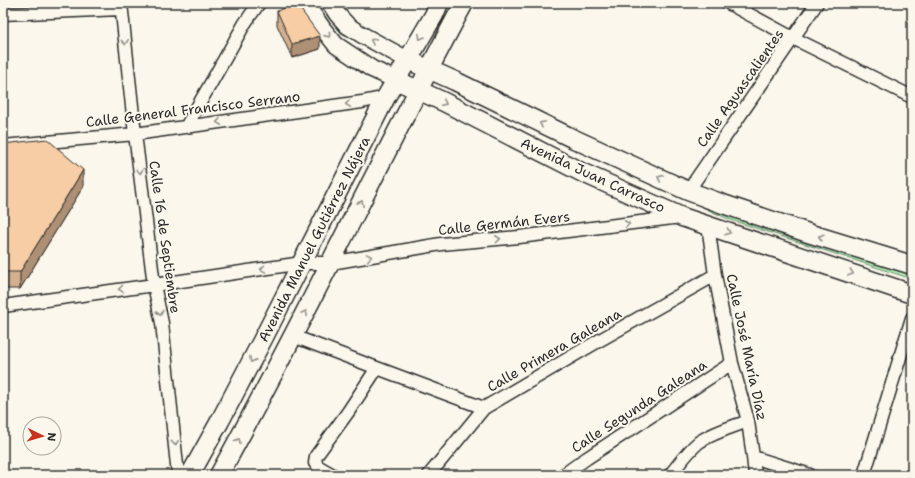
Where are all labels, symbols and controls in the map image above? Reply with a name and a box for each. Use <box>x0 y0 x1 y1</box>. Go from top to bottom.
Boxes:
street label: Calle Aguascalientes <box>692 25 788 151</box>
one-way arrow <box>323 30 330 37</box>
one-way arrow <box>418 33 425 40</box>
one-way arrow <box>370 38 377 46</box>
one-way arrow <box>120 39 129 45</box>
street label: Calle General Francisco Serrano <box>85 87 301 131</box>
one-way arrow <box>440 98 448 106</box>
one-way arrow <box>345 99 351 108</box>
one-way arrow <box>216 117 222 126</box>
one-way arrow <box>538 121 546 129</box>
street label: Avenida Manuel Gutiérrez Nájera <box>254 133 374 345</box>
street label: Avenida Juan Carrasco <box>518 134 668 216</box>
street label: Calle 16 de Septiembre <box>145 160 185 315</box>
one-way arrow <box>135 168 144 174</box>
one-way arrow <box>656 175 664 183</box>
one-way arrow <box>356 200 364 207</box>
street label: Calle Germán Evers <box>437 207 571 239</box>
one-way arrow <box>624 220 630 229</box>
one-way arrow <box>724 227 731 236</box>
one-way arrow <box>818 233 825 242</box>
one-way arrow <box>495 234 501 243</box>
one-way arrow <box>366 253 372 261</box>
one-way arrow <box>260 264 266 273</box>
one-way arrow <box>847 269 854 277</box>
street label: Calle José María Díaz <box>723 272 771 422</box>
one-way arrow <box>118 285 124 294</box>
street label: Calle Primera Galeana <box>484 304 624 396</box>
one-way arrow <box>155 310 163 317</box>
one-way arrow <box>300 310 307 318</box>
street label: Calle Segunda Galeana <box>568 355 710 457</box>
one-way arrow <box>250 356 257 363</box>
north arrow <box>22 416 62 456</box>
text: N <box>44 432 59 442</box>
one-way arrow <box>233 438 240 445</box>
one-way arrow <box>170 440 179 446</box>

